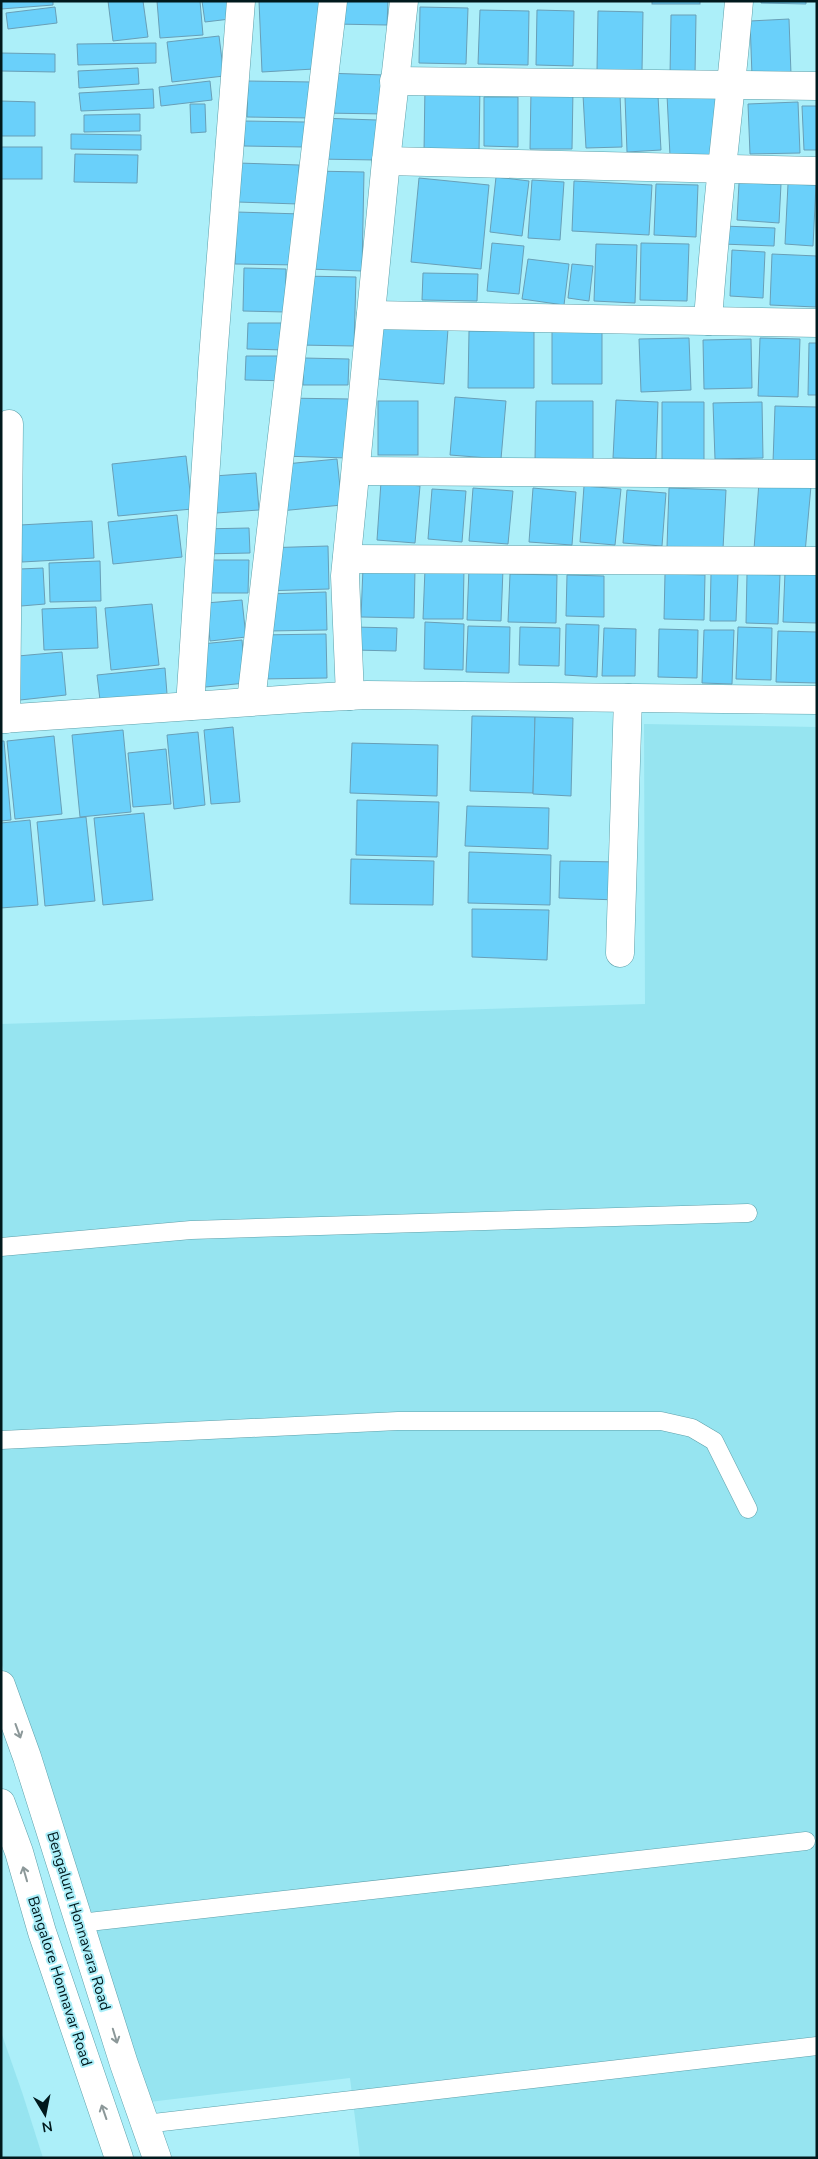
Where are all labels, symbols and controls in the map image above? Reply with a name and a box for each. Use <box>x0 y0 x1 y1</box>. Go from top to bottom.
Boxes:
one-way arrow <box>14 1723 23 1738</box>
street label: Bengaluru Honnavara Road <box>42 1829 116 2013</box>
one-way arrow <box>20 1867 30 1883</box>
street label: Bangalore Honnavar Road <box>23 1894 97 2068</box>
one-way arrow <box>111 2028 120 2043</box>
north arrow <box>20 2089 70 2139</box>
one-way arrow <box>98 2104 108 2120</box>
text: N <box>40 2116 54 2137</box>

